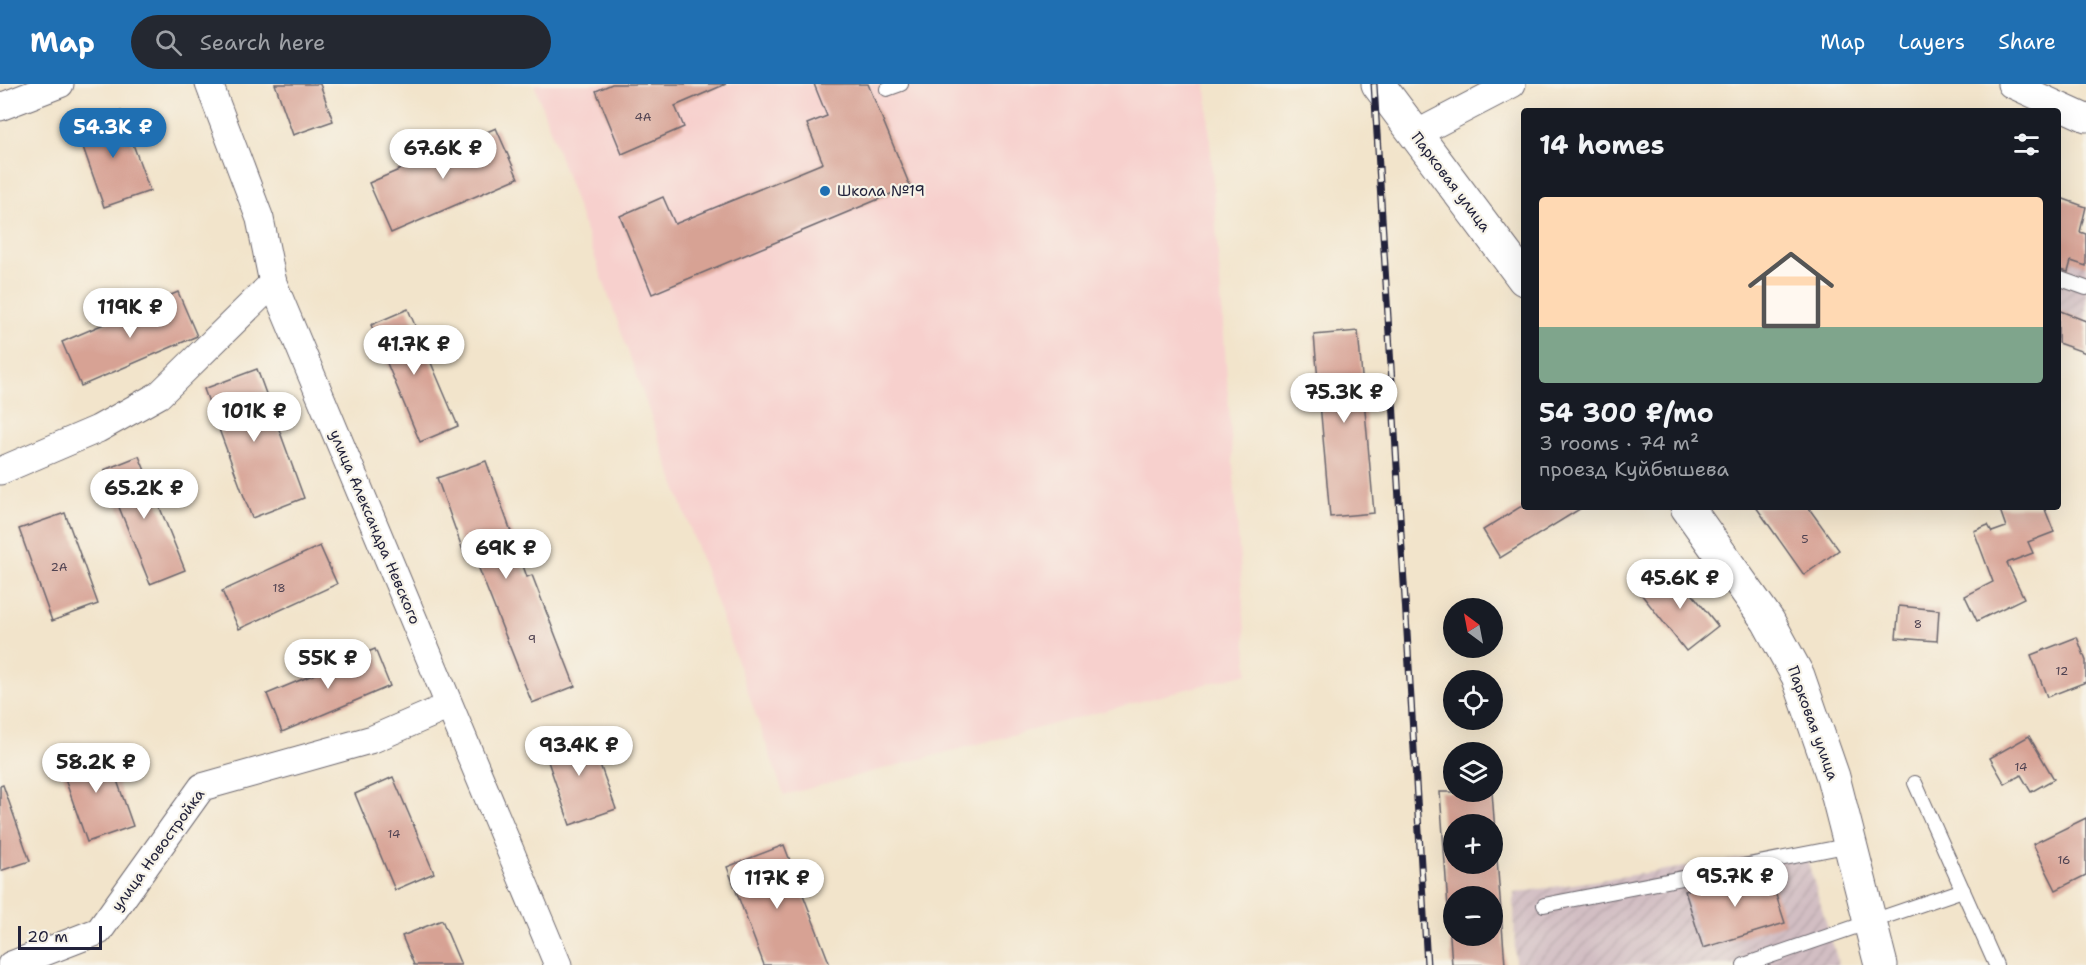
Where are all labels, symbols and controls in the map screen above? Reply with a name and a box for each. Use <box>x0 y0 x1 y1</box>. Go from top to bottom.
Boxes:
search box <box>131 15 551 69</box>
text: Map <box>30 23 95 61</box>
icon: search <box>152 26 185 59</box>
text: Search here <box>200 28 325 57</box>
text: Map <box>1820 28 1865 56</box>
text: Layers <box>1898 28 1965 56</box>
text: Share <box>1998 28 2056 56</box>
pin: 54.3K ₽ <box>58 108 168 159</box>
house number: 4А <box>634 109 652 125</box>
text: 54.3K ₽ <box>73 114 153 140</box>
text: 14 homes <box>1539 127 1665 162</box>
street label: Парковая улица <box>1407 128 1496 237</box>
icon: filters <box>2010 128 2043 161</box>
pin: 67.6K ₽ <box>388 129 498 180</box>
text: 67.6K ₽ <box>404 135 482 161</box>
place label: Школа №19 <box>837 181 925 201</box>
marker: Школа №19 <box>818 184 832 198</box>
icon: home <box>1737 236 1845 344</box>
pin: 119K ₽ <box>81 288 179 339</box>
text: 119K ₽ <box>97 294 163 320</box>
pin: 41.7K ₽ <box>359 325 469 376</box>
text: 41.7K ₽ <box>378 331 451 357</box>
pin: 75.3K ₽ <box>1289 373 1399 424</box>
text: 75.3K ₽ <box>1304 379 1384 405</box>
pin: 101K ₽ <box>205 392 303 443</box>
text: 54 300 ₽/mo <box>1539 395 1714 430</box>
text: 101K ₽ <box>221 398 287 424</box>
street label: улица Александра Невского <box>325 427 425 627</box>
text: 3 rooms · 74 m² <box>1539 430 1699 456</box>
text: проезд Куйбышева <box>1539 456 1729 482</box>
pin: 65.2K ₽ <box>89 469 199 520</box>
text: 65.2K ₽ <box>104 475 184 501</box>
pin: 69K ₽ <box>464 529 548 580</box>
house number: 5 <box>1801 531 1809 547</box>
text: 69K ₽ <box>475 535 537 561</box>
house number: 2А <box>50 559 68 575</box>
pin: 45.6K ₽ <box>1625 559 1735 610</box>
text: 45.6K ₽ <box>1640 565 1720 591</box>
house number: 18 <box>272 580 286 596</box>
north arrow <box>1443 598 1503 658</box>
map controls <box>1443 598 1503 946</box>
house number: 8 <box>1914 616 1922 632</box>
house number: 9 <box>528 631 536 647</box>
pin: 55K ₽ <box>286 639 370 690</box>
text: 55K ₽ <box>298 645 358 671</box>
street label: Парковая улица <box>1783 663 1843 784</box>
house number: 12 <box>2056 663 2068 679</box>
button: locate <box>1443 670 1503 730</box>
pin: 93.4K ₽ <box>524 726 634 777</box>
text: 93.4K ₽ <box>539 732 619 758</box>
button: layers <box>1443 742 1503 802</box>
pin: 58.2K ₽ <box>41 743 151 794</box>
text: 58.2K ₽ <box>56 749 136 775</box>
house number: 14 <box>2015 759 2027 775</box>
street label: улица Новостройка <box>107 784 210 915</box>
button: + <box>1443 814 1503 874</box>
house number: 14 <box>388 826 400 842</box>
house number: 16 <box>2057 852 2071 868</box>
pin: 95.7K ₽ <box>1680 857 1790 908</box>
pin: 117K ₽ <box>728 859 826 910</box>
text: 95.7K ₽ <box>1696 863 1774 889</box>
text: 117K ₽ <box>744 865 810 891</box>
button: − <box>1443 886 1503 946</box>
scale bar <box>18 923 102 950</box>
text: 20 m <box>27 926 68 947</box>

